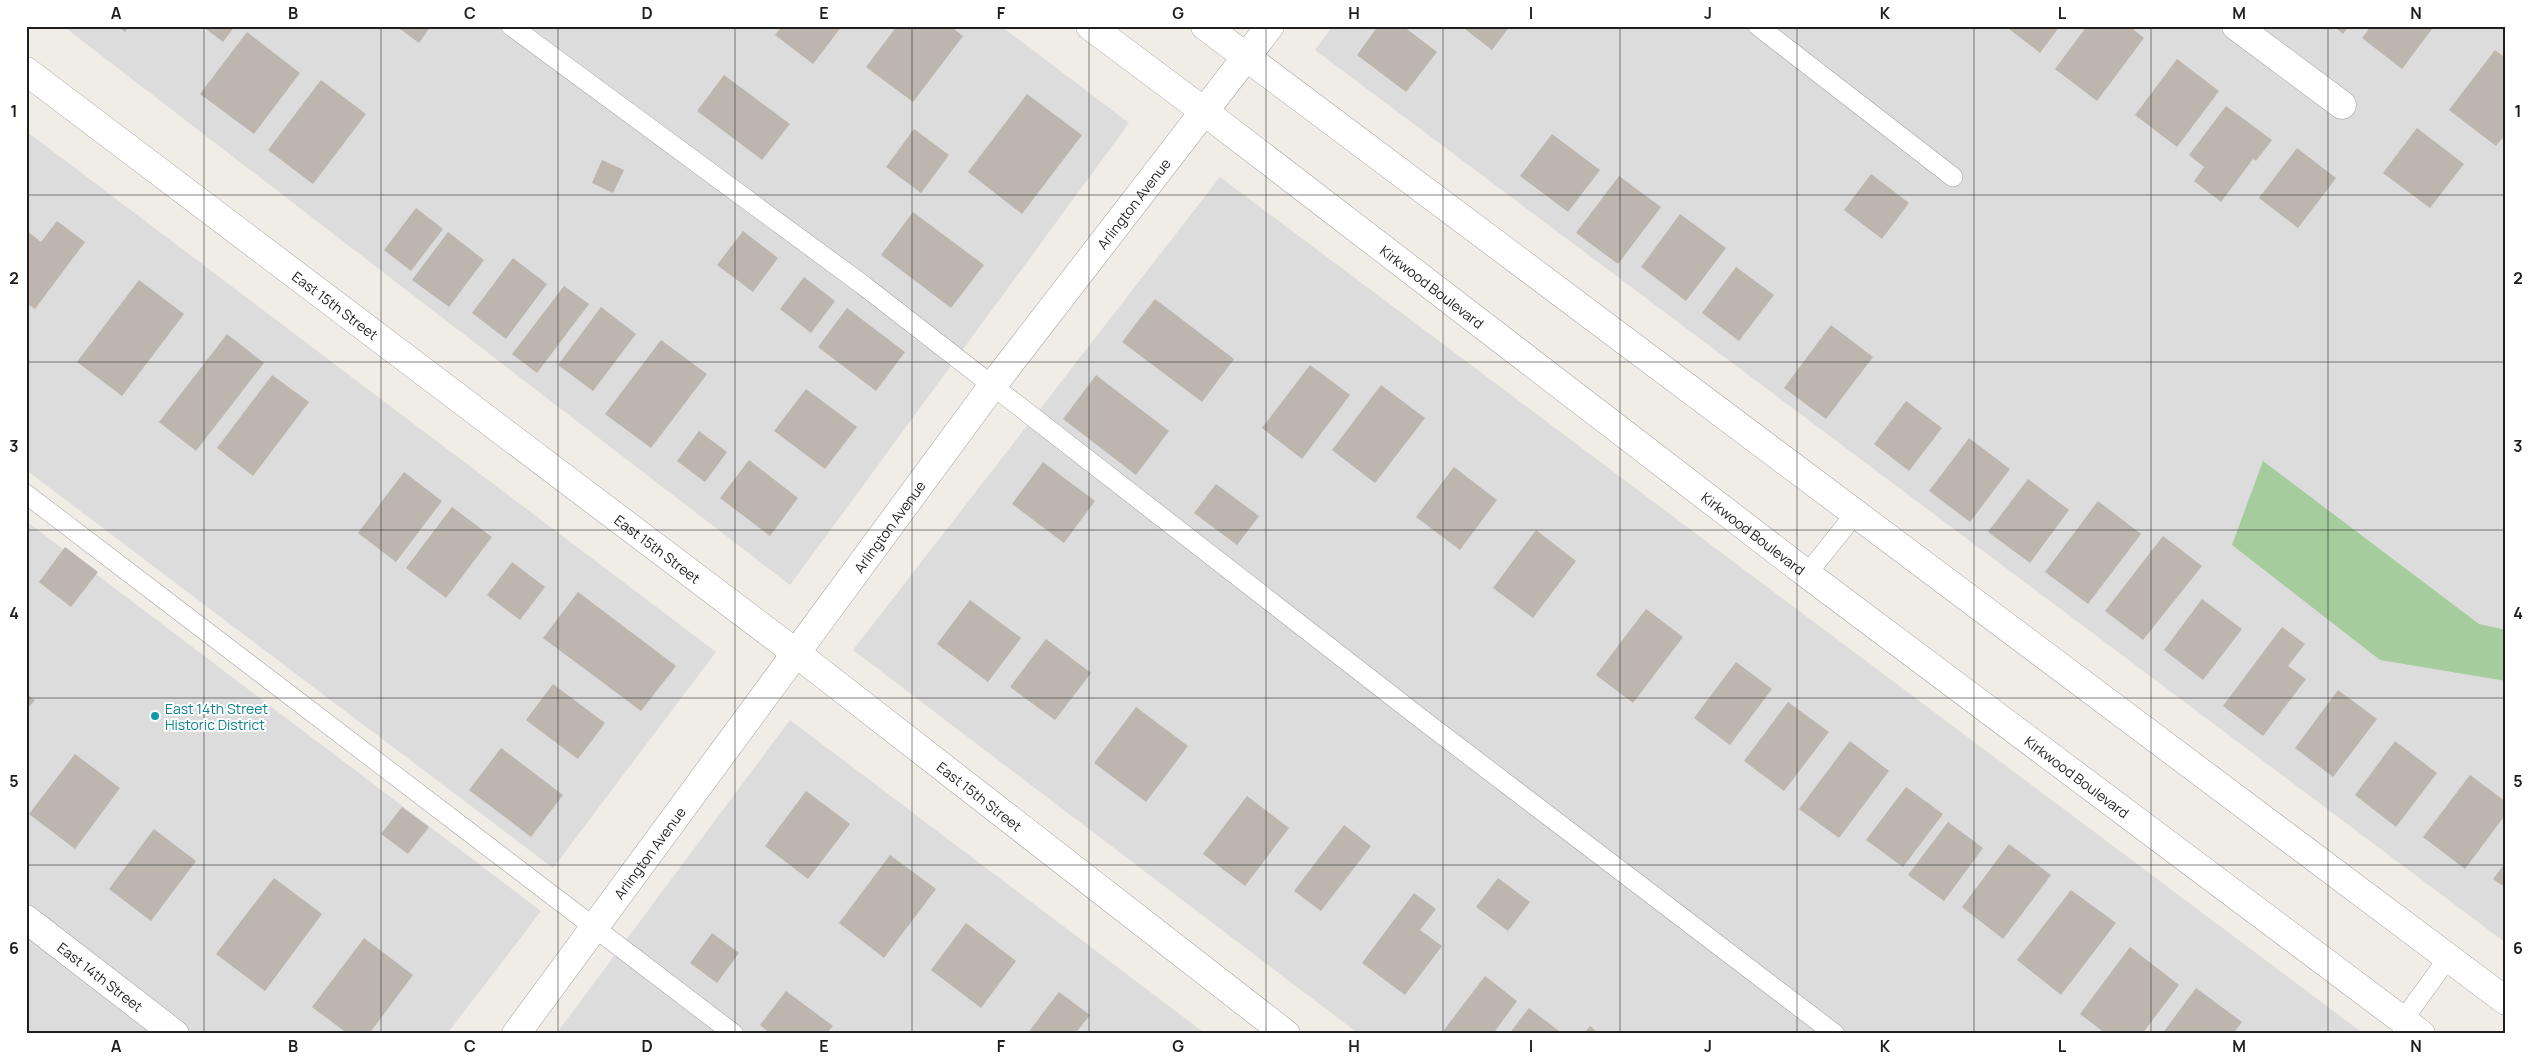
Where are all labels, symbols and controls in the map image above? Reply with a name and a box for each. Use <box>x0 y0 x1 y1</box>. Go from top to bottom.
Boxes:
text: A <box>111 2 122 24</box>
text: B <box>288 2 298 24</box>
text: C <box>464 2 476 24</box>
text: D <box>641 2 653 24</box>
text: E <box>819 2 829 24</box>
text: F <box>997 2 1006 24</box>
text: G <box>1172 2 1184 24</box>
text: H <box>1348 2 1360 24</box>
text: I <box>1529 2 1533 24</box>
text: J <box>1704 2 1712 24</box>
text: K <box>1880 2 1891 24</box>
text: L <box>2058 2 2067 24</box>
text: M <box>2232 2 2246 24</box>
text: N <box>2410 2 2422 24</box>
text: 1 <box>10 100 18 122</box>
text: 1 <box>2514 100 2522 122</box>
street label: Arlington Avenue <box>1092 154 1174 253</box>
street label: Kirkwood Boulevard <box>1377 241 1488 332</box>
street label: East 15th Street <box>289 266 383 344</box>
text: 2 <box>9 267 19 289</box>
text: 2 <box>2513 267 2523 289</box>
text: 3 <box>9 435 19 457</box>
text: 3 <box>2513 435 2523 457</box>
street label: Arlington Avenue <box>849 476 929 576</box>
street label: Kirkwood Boulevard <box>1698 487 1809 579</box>
street label: East 15th Street <box>611 510 705 587</box>
text: 4 <box>9 602 19 624</box>
text: 4 <box>2513 602 2523 624</box>
place label: East 14th Street Historic District <box>165 699 268 734</box>
marker: East 14th Street Historic District <box>149 710 161 722</box>
street label: Kirkwood Boulevard <box>2021 731 2133 822</box>
street label: East 15th Street <box>933 757 1027 835</box>
text: 5 <box>9 770 19 792</box>
text: 5 <box>2513 770 2523 792</box>
street label: Arlington Avenue <box>609 803 689 903</box>
text: 6 <box>9 937 19 959</box>
street label: East 14th Street <box>54 937 147 1016</box>
text: 6 <box>2513 937 2523 959</box>
text: A <box>111 1035 122 1057</box>
text: B <box>288 1035 298 1057</box>
text: C <box>464 1035 476 1057</box>
text: D <box>641 1035 653 1057</box>
text: E <box>819 1035 829 1057</box>
text: F <box>997 1035 1006 1057</box>
text: G <box>1172 1035 1184 1057</box>
text: H <box>1348 1035 1360 1057</box>
text: I <box>1529 1035 1533 1057</box>
text: J <box>1704 1035 1712 1057</box>
text: K <box>1880 1035 1891 1057</box>
text: L <box>2058 1035 2067 1057</box>
text: M <box>2232 1035 2246 1057</box>
text: N <box>2410 1035 2422 1057</box>

